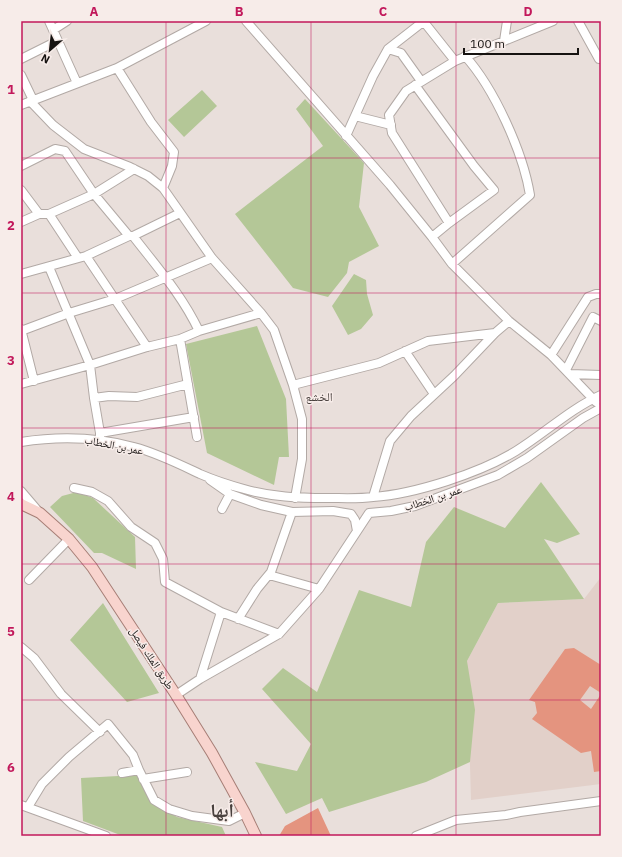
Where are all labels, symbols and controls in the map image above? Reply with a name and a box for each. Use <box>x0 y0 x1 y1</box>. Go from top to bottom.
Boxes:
text: A <box>90 3 99 20</box>
text: B <box>235 3 244 20</box>
text: C <box>379 3 388 20</box>
text: D <box>523 3 533 20</box>
north arrow <box>30 30 70 70</box>
scale bar <box>464 30 578 56</box>
text: 100 m <box>470 36 505 51</box>
text: N <box>38 51 52 67</box>
text: 1 <box>7 81 15 98</box>
text: 2 <box>7 217 15 234</box>
text: 3 <box>7 352 15 369</box>
district label: الخشع <box>305 389 333 404</box>
street label: عمر بن الخطاب <box>83 432 145 458</box>
street label: عمر بن الخطاب <box>402 482 464 514</box>
text: 4 <box>7 488 15 505</box>
text: 5 <box>7 623 15 640</box>
street label: طريق الملك فيصل <box>127 624 177 692</box>
text: 6 <box>7 759 15 776</box>
district label: أبها <box>210 798 234 822</box>

